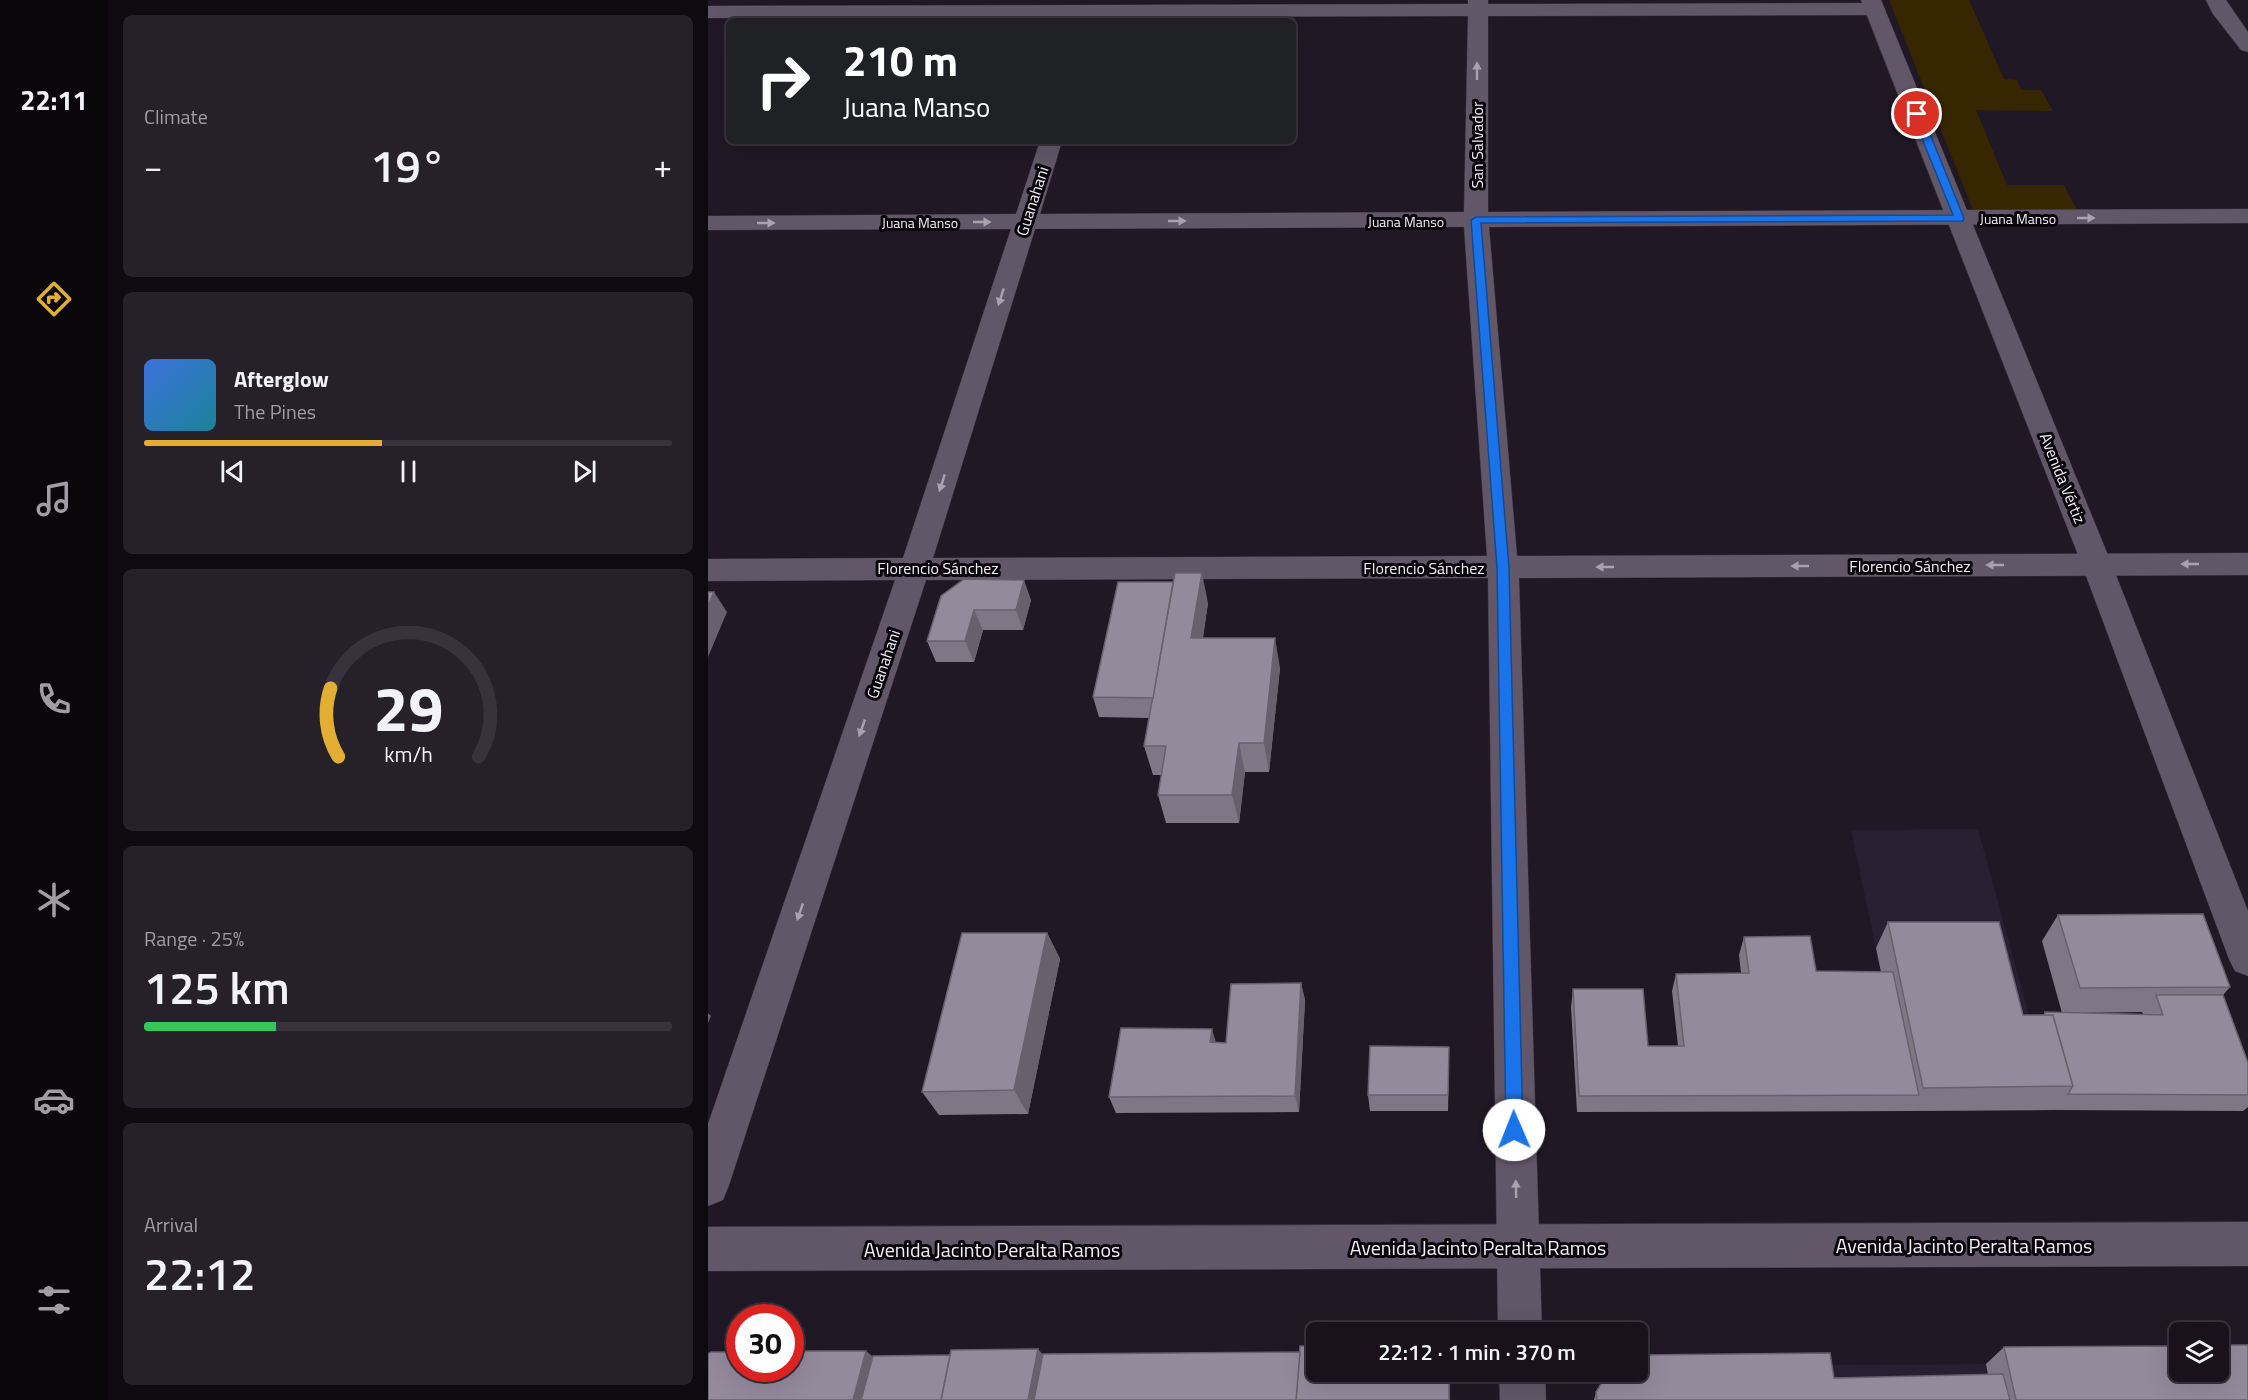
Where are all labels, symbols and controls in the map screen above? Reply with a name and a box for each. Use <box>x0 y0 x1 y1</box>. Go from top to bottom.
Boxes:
text: 210 m <box>843 28 958 92</box>
icon: right <box>744 42 822 120</box>
one-way arrow <box>1472 62 1482 81</box>
text: 22:11 <box>20 79 88 120</box>
text: Juana Manso <box>843 86 990 127</box>
pin <box>1891 88 1942 139</box>
icon: arrive <box>1900 97 1933 130</box>
text: Climate <box>144 101 208 132</box>
street label: San Salvador <box>1465 101 1489 189</box>
text: 19° <box>370 131 446 199</box>
text: − <box>144 141 162 191</box>
text: + <box>654 141 672 191</box>
street label: Guanahani <box>1010 163 1054 239</box>
street label: Juana Manso <box>1980 208 2056 229</box>
street label: Juana Manso <box>1368 211 1444 232</box>
street label: Juana Manso <box>882 212 958 233</box>
one-way arrow <box>2077 213 2096 222</box>
one-way arrow <box>973 217 992 227</box>
one-way arrow <box>1168 217 1187 226</box>
one-way arrow <box>757 218 776 228</box>
icon: directions <box>33 278 75 320</box>
one-way arrow <box>996 288 1006 306</box>
text: Afterglow <box>234 362 329 396</box>
text: The Pines <box>234 396 316 427</box>
street label: Avenida Vértiz <box>2034 429 2092 527</box>
icon: previous <box>216 455 249 488</box>
icon: pause <box>392 455 425 488</box>
icon: next <box>568 455 601 488</box>
one-way arrow <box>937 474 947 492</box>
icon: music <box>33 478 75 520</box>
street label: Florencio Sánchez <box>1849 554 1971 578</box>
street label: Florencio Sánchez <box>877 556 999 580</box>
street label: Florencio Sánchez <box>1363 556 1485 580</box>
one-way arrow <box>2180 559 2199 569</box>
one-way arrow <box>1985 560 2004 570</box>
one-way arrow <box>1790 561 1809 571</box>
one-way arrow <box>1595 562 1614 572</box>
street label: Guanahani <box>860 626 906 702</box>
text: 29 <box>373 660 443 755</box>
icon: phone <box>33 678 75 720</box>
one-way arrow <box>856 719 866 737</box>
text: km/h <box>384 738 432 770</box>
icon: climate <box>33 879 75 921</box>
one-way arrow <box>794 903 804 921</box>
text: Range · 25% <box>144 923 244 954</box>
text: 125 km <box>144 953 290 1021</box>
icon: car <box>33 1079 75 1121</box>
position arrow <box>1482 1098 1546 1162</box>
one-way arrow <box>1511 1180 1520 1199</box>
text: Arrival <box>144 1209 198 1240</box>
street label: Avenida Jacinto Peralta Ramos <box>1836 1230 2092 1261</box>
street label: Avenida Jacinto Peralta Ramos <box>1350 1232 1606 1263</box>
street label: Avenida Jacinto Peralta Ramos <box>864 1234 1120 1265</box>
text: 22:12 <box>144 1239 256 1307</box>
icon: filters <box>33 1279 75 1321</box>
speed limit sign: 30 <box>726 1304 804 1382</box>
map controls <box>2169 1322 2229 1382</box>
button: layers <box>2169 1322 2229 1382</box>
text: 22:12 · 1 min · 370 m <box>1378 1335 1576 1369</box>

